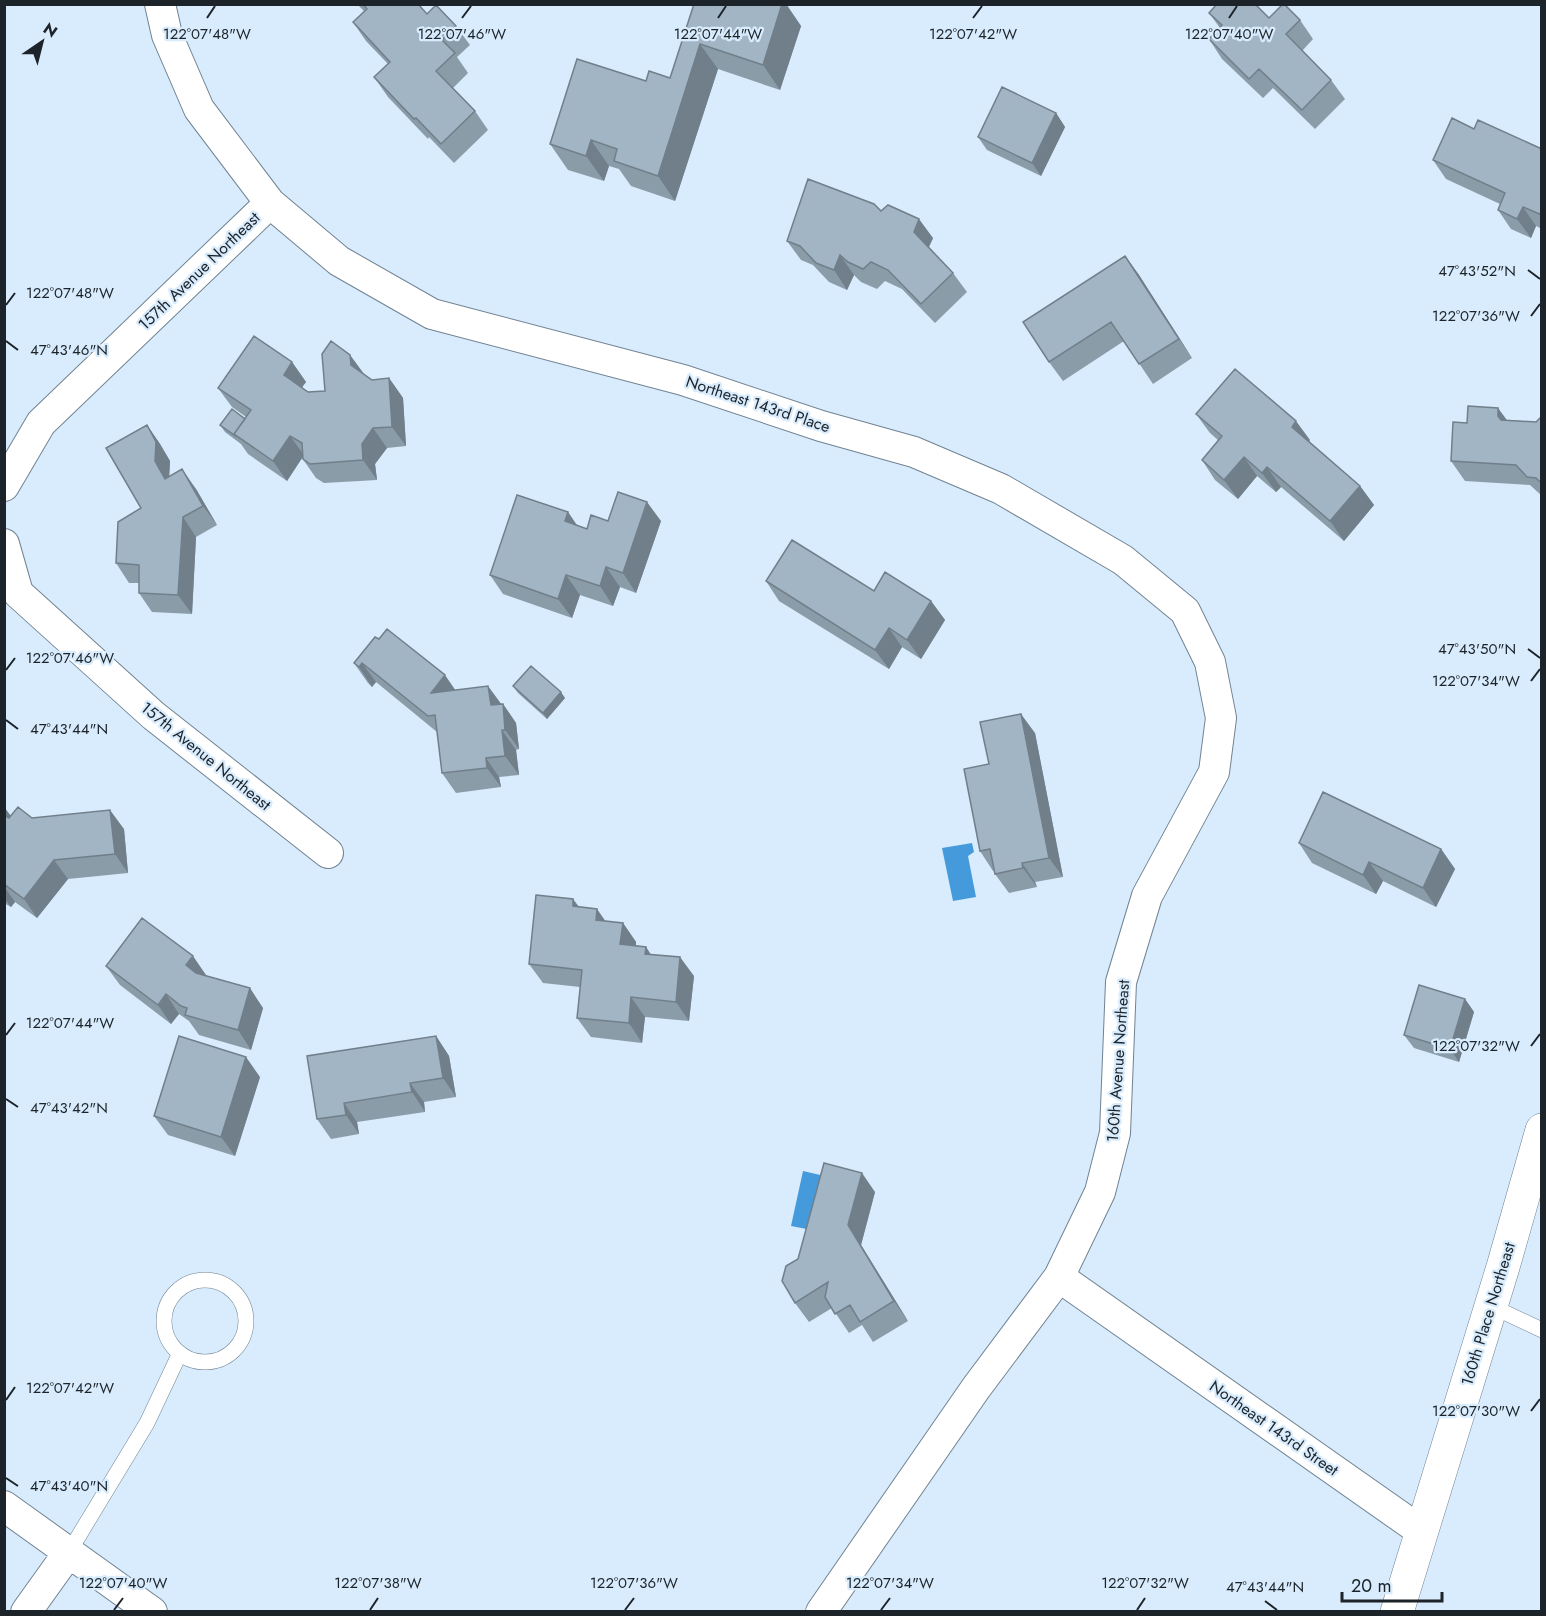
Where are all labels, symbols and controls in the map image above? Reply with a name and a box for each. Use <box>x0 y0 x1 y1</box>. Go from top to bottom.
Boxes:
north arrow <box>12 12 72 72</box>
text: N <box>39 17 62 43</box>
text: 122°07'48"W <box>163 23 251 45</box>
text: 122°07'46"W <box>418 23 506 45</box>
text: 122°07'44"W <box>674 23 762 45</box>
text: 122°07'42"W <box>929 23 1017 45</box>
text: 122°07'40"W <box>1185 23 1274 45</box>
street label: 157th Avenue Northeast <box>133 207 265 335</box>
text: 47°43'52"N <box>1438 260 1516 282</box>
text: 122°07'48"W <box>26 282 114 304</box>
text: 122°07'36"W <box>1432 305 1520 327</box>
text: 47°43'46"N <box>30 339 108 361</box>
street label: Northeast 143rd Place <box>683 370 833 438</box>
text: 47°43'50"N <box>1438 638 1516 660</box>
text: 122°07'46"W <box>26 647 114 669</box>
text: 122°07'34"W <box>1432 670 1520 692</box>
street label: 157th Avenue Northeast <box>136 696 276 816</box>
text: 47°43'44"N <box>30 718 108 740</box>
street label: 160th Avenue Northeast <box>1101 979 1135 1143</box>
text: 122°07'44"W <box>26 1012 114 1034</box>
text: 122°07'32"W <box>1432 1035 1520 1057</box>
text: 47°43'42"N <box>30 1097 108 1119</box>
street label: 160th Place Northeast <box>1455 1239 1521 1389</box>
street label: Northeast 143rd Street <box>1205 1375 1343 1481</box>
text: 122°07'42"W <box>26 1377 114 1399</box>
text: 122°07'30"W <box>1432 1400 1520 1422</box>
text: 47°43'40"N <box>30 1475 108 1497</box>
scale bar <box>1342 1565 1442 1603</box>
text: 122°07'40"W <box>79 1572 168 1594</box>
text: 122°07'38"W <box>334 1572 422 1594</box>
text: 122°07'36"W <box>590 1572 678 1594</box>
text: 122°07'34"W <box>846 1572 934 1594</box>
text: 122°07'32"W <box>1101 1572 1189 1594</box>
text: 20 m <box>1351 1573 1391 1599</box>
text: 47°43'44"N <box>1226 1576 1304 1598</box>

